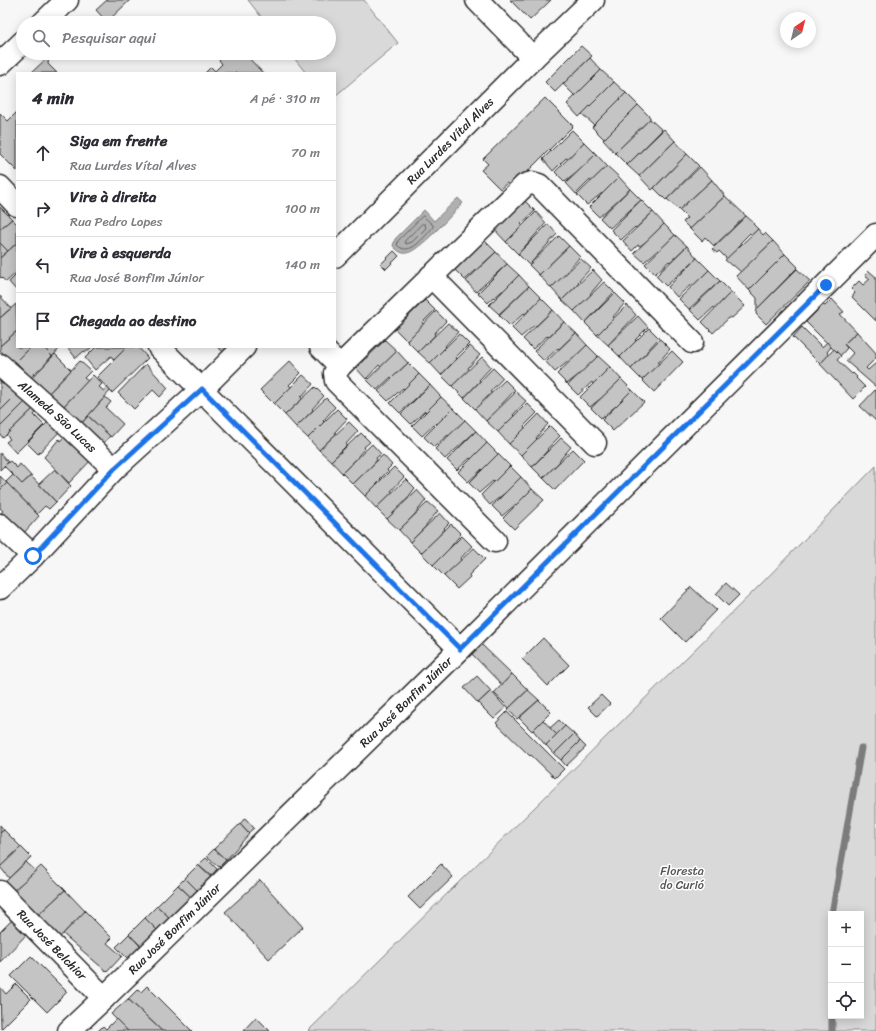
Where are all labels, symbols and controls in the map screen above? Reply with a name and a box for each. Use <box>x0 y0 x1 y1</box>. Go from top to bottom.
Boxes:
north arrow <box>780 12 816 48</box>
search box <box>16 16 336 60</box>
text: Pesquisar aqui <box>62 25 156 51</box>
icon: search <box>30 27 52 49</box>
text: 4 min <box>32 83 74 113</box>
text: A pé · 310 m <box>250 87 320 110</box>
street label: Rua Lurdes Vítal Alves <box>401 91 500 190</box>
text: Siga em frente <box>70 128 167 154</box>
text: 70 m <box>291 141 320 164</box>
icon: ahead <box>32 142 54 164</box>
text: Rua Lurdes Vítal Alves <box>70 154 196 177</box>
text: Vire à direita <box>70 184 156 210</box>
text: 100 m <box>285 197 320 220</box>
icon: right <box>32 198 54 220</box>
text: Rua Pedro Lopes <box>70 210 163 233</box>
text: Vire à esquerda <box>70 240 171 266</box>
text: 140 m <box>285 253 320 276</box>
icon: left <box>32 254 54 276</box>
text: Rua José Bonfim Júnior <box>70 266 204 289</box>
route end <box>817 276 835 294</box>
text: Chegada ao destino <box>70 308 196 334</box>
icon: arrive <box>32 310 54 332</box>
street label: Alameda São Lucas <box>12 374 102 459</box>
route start <box>24 547 42 565</box>
street label: Rua José Bonfim Júnior <box>354 650 459 753</box>
park label: Floresta do Curió <box>660 860 705 896</box>
street label: Rua José Bonfim Júnior <box>123 877 227 980</box>
street label: Rua José Belchior <box>11 904 93 987</box>
map controls <box>828 911 864 1019</box>
button: + <box>828 911 864 947</box>
button: − <box>828 947 864 983</box>
button: locate <box>828 983 864 1019</box>

